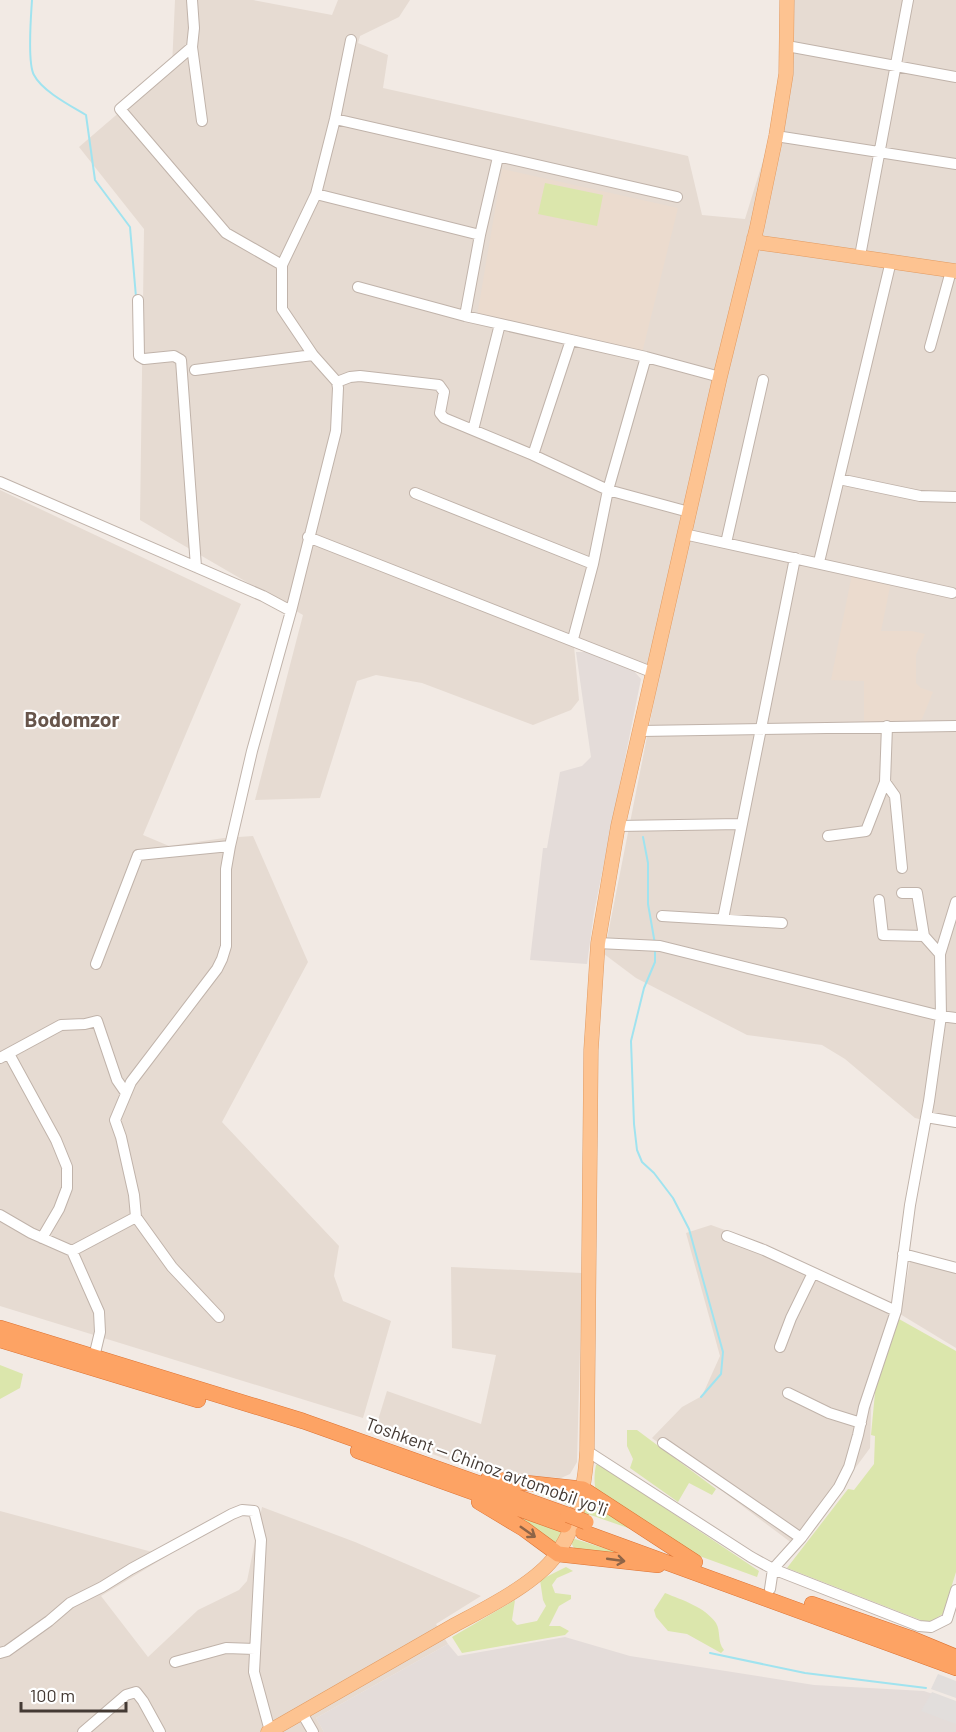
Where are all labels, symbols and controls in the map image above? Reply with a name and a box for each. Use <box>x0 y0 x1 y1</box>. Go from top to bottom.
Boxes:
district label: Bodomzor <box>24 706 120 731</box>
street label: Toshkent — Chinoz avtomobil yoʻli <box>363 1412 611 1520</box>
one-way arrow <box>519 1526 535 1538</box>
one-way arrow <box>605 1554 625 1565</box>
scale bar <box>21 1675 126 1713</box>
text: 100 m <box>30 1684 75 1706</box>

